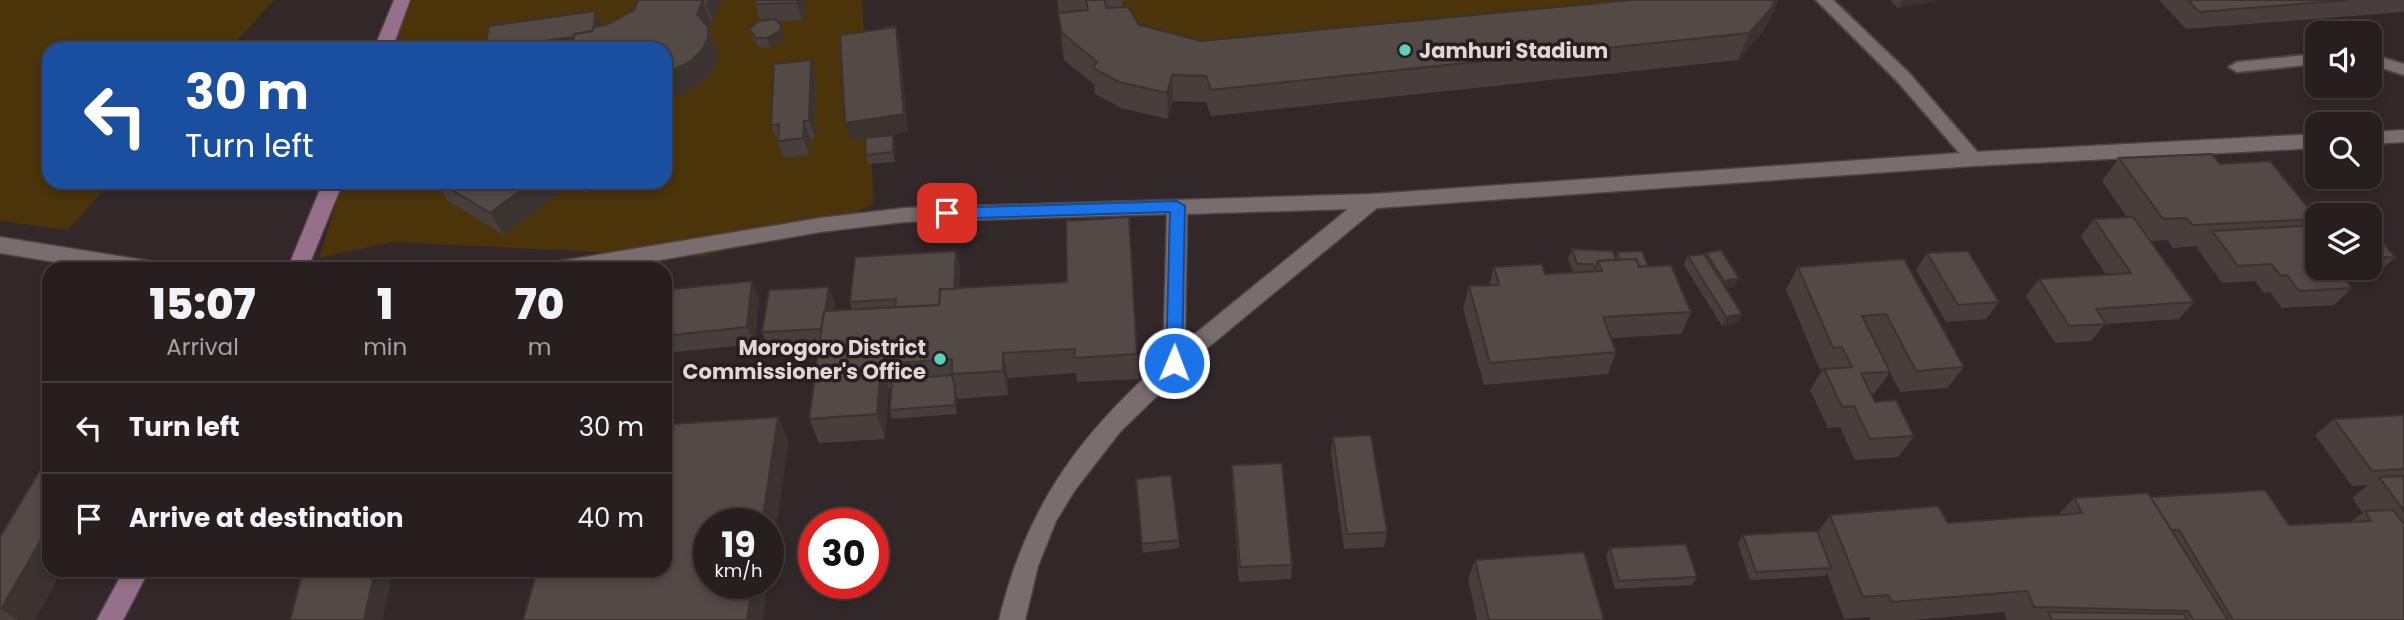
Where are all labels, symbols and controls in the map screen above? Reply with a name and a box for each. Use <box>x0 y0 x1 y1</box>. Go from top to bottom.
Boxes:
map controls <box>2305 21 2382 280</box>
button: sound <box>2305 21 2382 98</box>
place label: Jamhuri Stadium <box>1419 36 1608 65</box>
marker: Jamhuri Stadium <box>1397 42 1413 58</box>
text: 30 m <box>185 58 309 126</box>
icon: left <box>70 70 161 161</box>
button: search <box>2305 112 2382 189</box>
text: Turn left <box>185 123 314 168</box>
pin <box>917 183 977 243</box>
icon: arrive <box>928 194 966 232</box>
button: layers <box>2305 203 2382 280</box>
text: 15:07 <box>150 275 256 334</box>
text: 1 <box>377 275 393 334</box>
text: 70 <box>515 275 564 334</box>
position arrow <box>1137 326 1211 400</box>
text: Arrival <box>166 331 239 363</box>
text: min <box>363 331 407 363</box>
text: m <box>528 331 551 363</box>
place label: Morogoro District Commissioner's Office <box>683 333 926 386</box>
marker: Morogoro District Commissioner's Office <box>932 351 948 367</box>
icon: left <box>70 409 108 447</box>
text: Turn left <box>129 409 240 445</box>
text: 30 m <box>579 409 644 445</box>
icon: arrive <box>70 500 108 538</box>
text: Arrive at destination <box>129 500 404 536</box>
text: 40 m <box>578 500 644 536</box>
speed limit sign: 30 <box>798 508 889 599</box>
text: 19 <box>721 520 756 569</box>
text: km/h <box>715 558 762 583</box>

